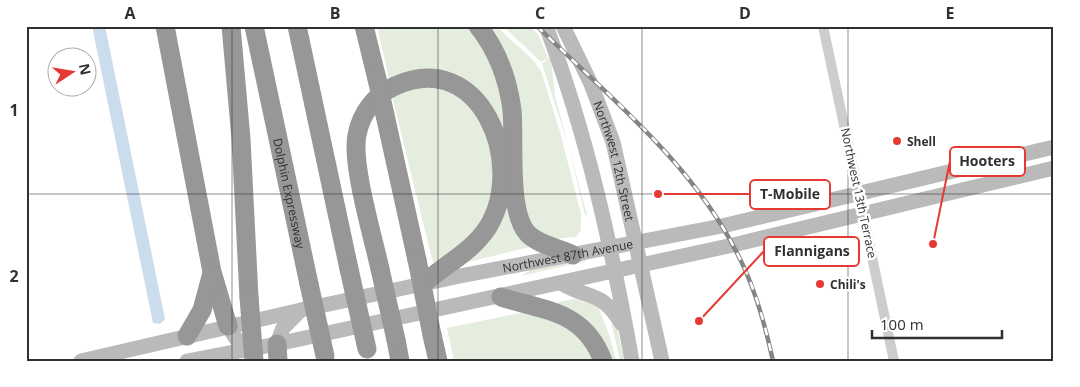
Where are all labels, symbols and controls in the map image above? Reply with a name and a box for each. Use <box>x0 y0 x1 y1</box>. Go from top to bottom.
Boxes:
text: A <box>124 2 136 24</box>
text: B <box>330 2 340 24</box>
text: C <box>535 2 545 24</box>
text: D <box>739 2 751 24</box>
text: E <box>946 2 955 24</box>
north arrow <box>48 48 98 98</box>
text: N <box>75 62 96 77</box>
street label: Northwest 12th Street <box>590 98 639 223</box>
text: 1 <box>9 99 19 121</box>
street label: Northwest 13th Terrace <box>837 126 881 260</box>
place label: Shell <box>907 133 936 150</box>
marker: Shell <box>891 135 903 147</box>
street label: Dolphin Expressway <box>270 136 310 251</box>
callout: Hooters <box>950 147 1025 176</box>
text: Hooters <box>959 151 1015 170</box>
callout: T-Mobile <box>750 180 830 209</box>
text: T-Mobile <box>760 184 820 203</box>
street label: Northwest 87th Avenue <box>501 235 634 276</box>
callout: Flannigans <box>764 237 859 266</box>
text: Flannigans <box>774 241 850 260</box>
text: 2 <box>9 265 19 287</box>
place label: Chili's <box>830 276 866 293</box>
marker: Chili's <box>814 278 826 290</box>
scale bar <box>872 307 1002 339</box>
text: 100 m <box>880 314 924 334</box>

